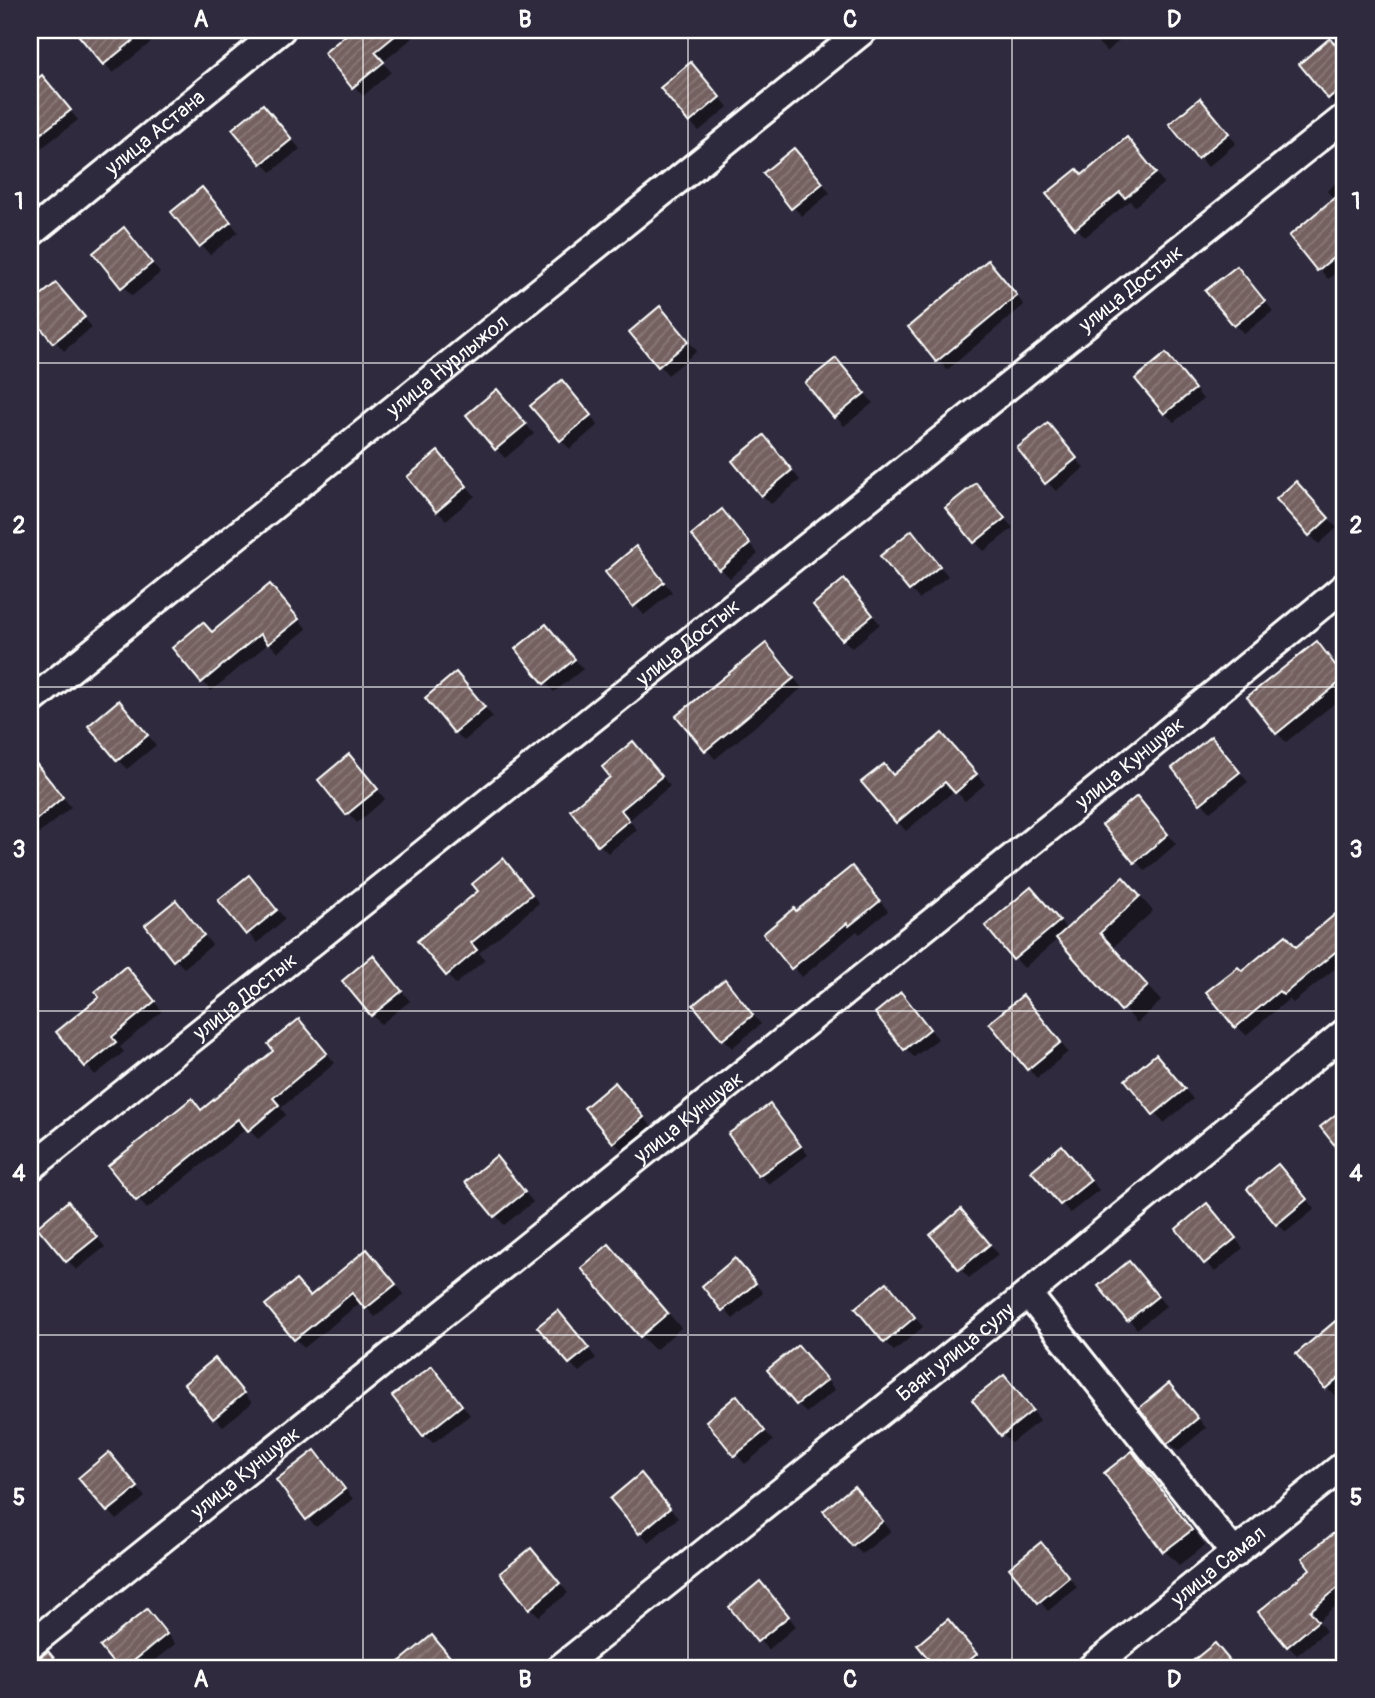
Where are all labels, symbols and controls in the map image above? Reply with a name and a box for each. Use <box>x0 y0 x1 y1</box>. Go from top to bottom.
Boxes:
text: A <box>194 5 209 34</box>
text: B <box>518 5 532 34</box>
text: C <box>843 5 857 34</box>
text: D <box>1167 5 1181 34</box>
street label: улица Астана <box>99 84 211 182</box>
text: 1 <box>15 187 24 216</box>
text: 1 <box>1352 187 1361 216</box>
street label: улица Достык <box>1073 239 1189 339</box>
street label: улица Нурлыжол <box>380 309 514 424</box>
text: 2 <box>13 511 26 540</box>
text: 2 <box>1350 511 1363 540</box>
street label: улица Достык <box>630 593 746 693</box>
street label: улица Куншуак <box>1069 711 1190 816</box>
text: 3 <box>13 835 25 864</box>
text: 3 <box>1350 835 1362 864</box>
street label: улица Достык <box>187 947 303 1047</box>
street label: улица Куншуак <box>628 1065 749 1170</box>
text: 4 <box>12 1159 26 1188</box>
text: 4 <box>1349 1159 1363 1188</box>
street label: Баян улица сулу <box>891 1297 1020 1408</box>
street label: улица Куншуак <box>185 1421 306 1525</box>
text: 5 <box>13 1483 25 1512</box>
text: 5 <box>1350 1483 1362 1512</box>
street label: улица Самал <box>1165 1520 1271 1613</box>
text: A <box>194 1665 209 1694</box>
text: B <box>518 1665 532 1694</box>
text: C <box>843 1665 857 1694</box>
text: D <box>1167 1665 1181 1694</box>

